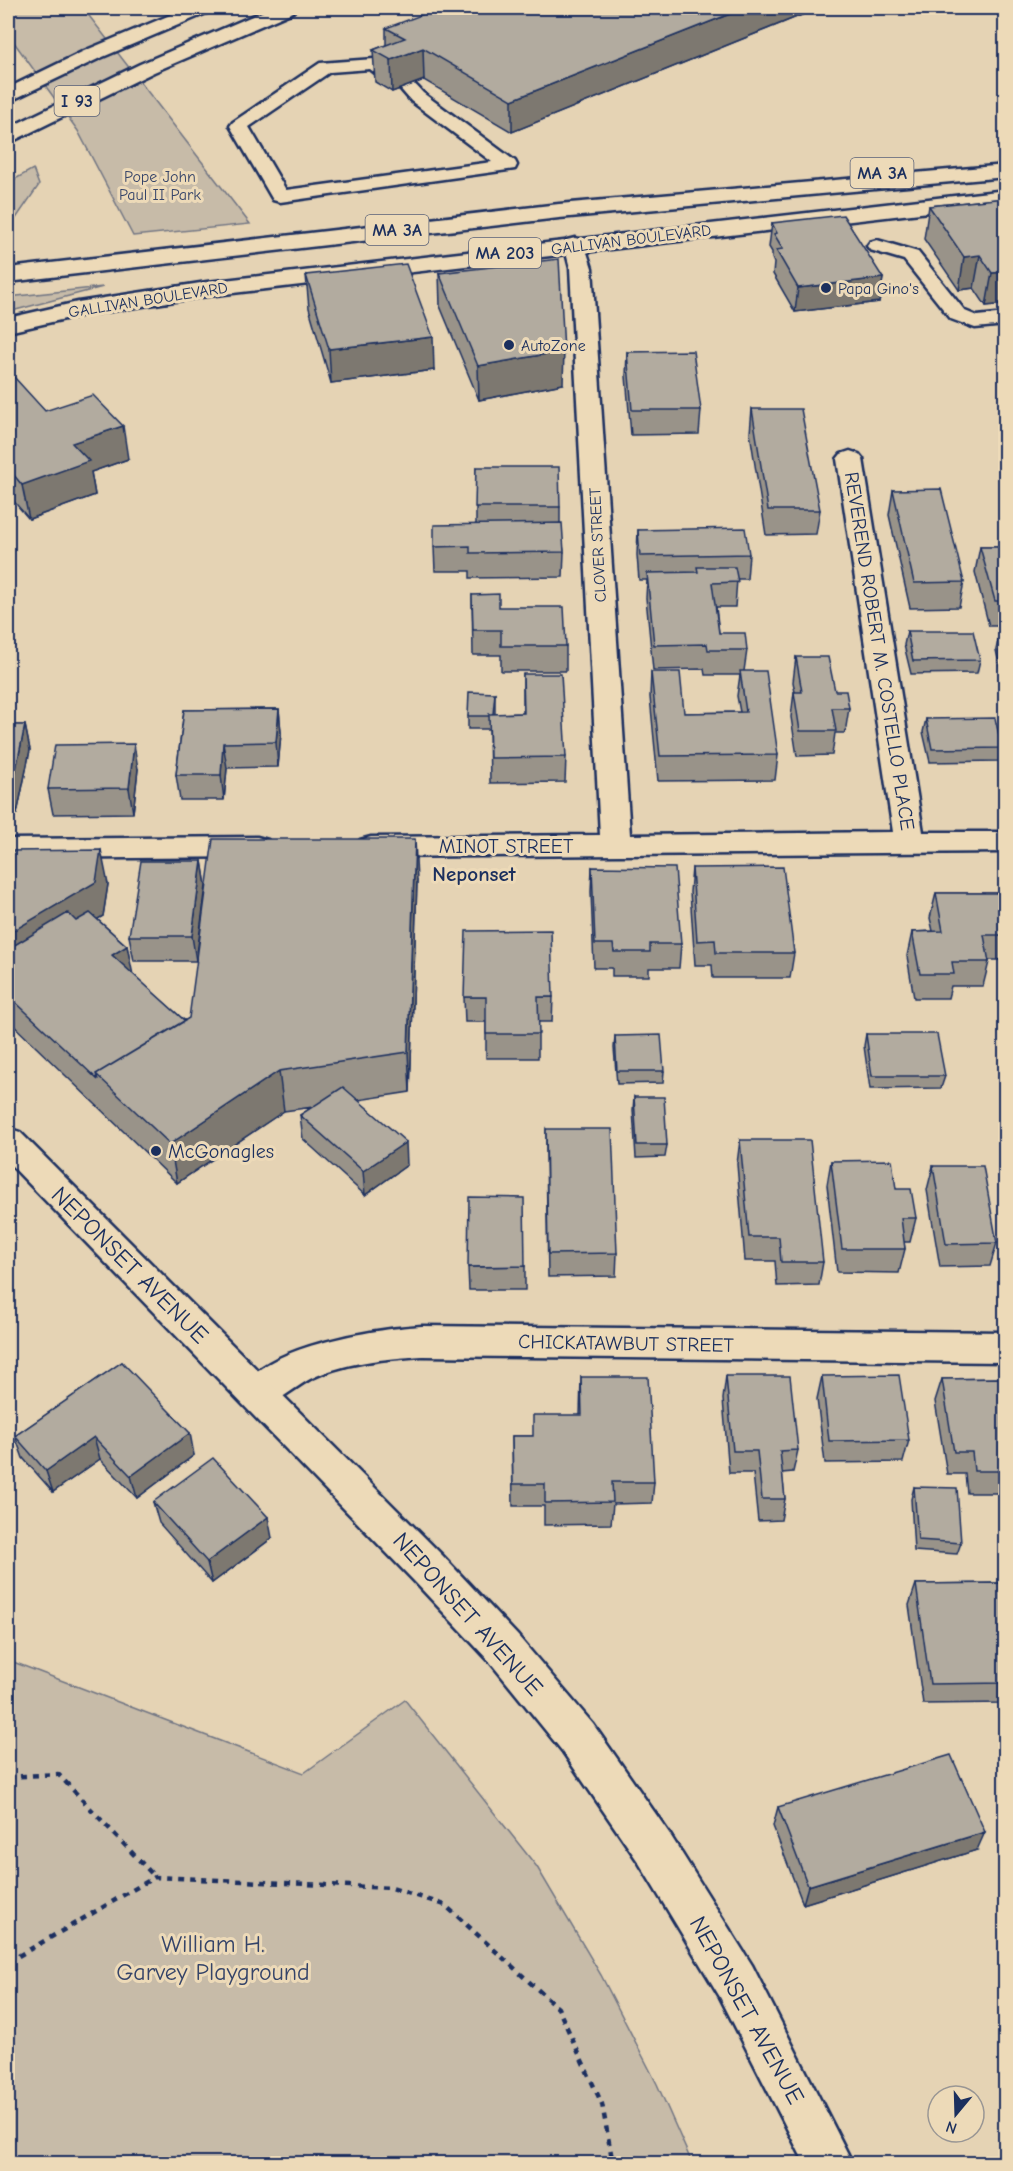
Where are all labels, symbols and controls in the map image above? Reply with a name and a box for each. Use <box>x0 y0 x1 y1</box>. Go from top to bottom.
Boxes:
road number: I 93 <box>54 86 100 116</box>
road number: MA 3A <box>850 158 914 188</box>
park label: Pope John Paul II Park <box>119 168 201 204</box>
road number: MA 3A <box>366 215 428 245</box>
street label: GALLIVAN BOULEVARD <box>550 221 712 259</box>
road number: MA 203 <box>469 238 541 268</box>
street label: GALLIVAN BOULEVARD <box>67 278 229 321</box>
place label: Papa Gino's <box>838 280 919 298</box>
marker: Papa Gino's <box>819 281 833 295</box>
place label: AutoZone <box>521 337 586 355</box>
marker: AutoZone <box>502 338 516 352</box>
street label: REVEREND ROBERT M. COSTELLO PLACE <box>840 470 919 832</box>
street label: CLOVER STREET <box>586 487 610 603</box>
street label: MINOT STREET <box>439 835 574 858</box>
district label: Neponset <box>432 862 517 886</box>
place label: McGonagles <box>168 1140 274 1163</box>
marker: McGonagles <box>149 1144 163 1158</box>
street label: NEPONSET AVENUE <box>46 1181 214 1349</box>
street label: CHICKATAWBUT STREET <box>518 1330 735 1357</box>
street label: NEPONSET AVENUE <box>387 1526 549 1702</box>
street label: NEPONSET AVENUE <box>684 1911 810 2109</box>
park label: William H. Garvey Playground <box>116 1930 310 1986</box>
north arrow <box>926 2084 986 2144</box>
text: N <box>944 2117 959 2137</box>

